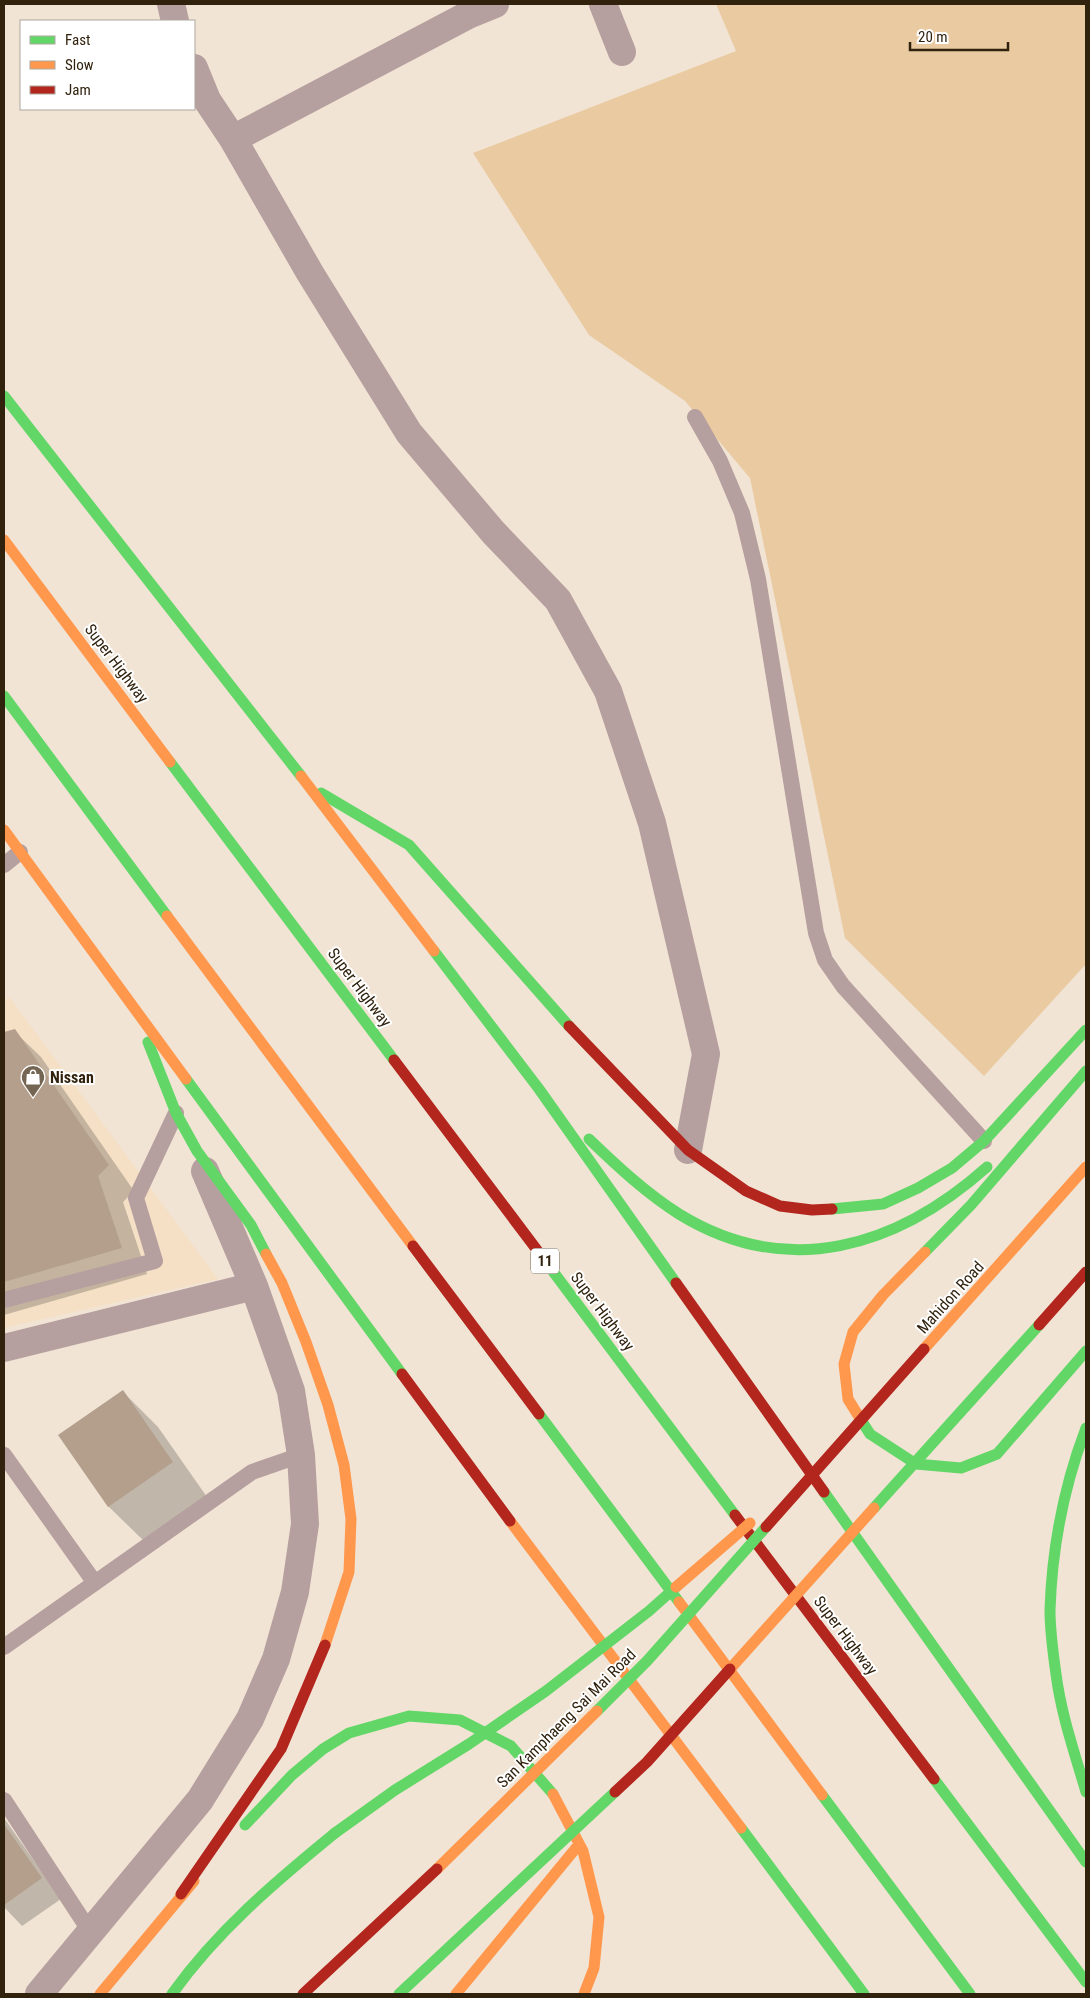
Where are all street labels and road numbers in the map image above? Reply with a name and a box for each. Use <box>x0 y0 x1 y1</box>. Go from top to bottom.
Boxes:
street label: Super Highway <box>81 620 153 707</box>
street label: Super Highway <box>324 944 396 1031</box>
road number: 11 <box>531 1248 559 1274</box>
street label: Mahidon Road <box>913 1257 988 1337</box>
street label: Super Highway <box>567 1268 639 1355</box>
street label: Super Highway <box>810 1592 882 1679</box>
street label: San Kamphaeng Sai Mai Road <box>493 1645 640 1792</box>

